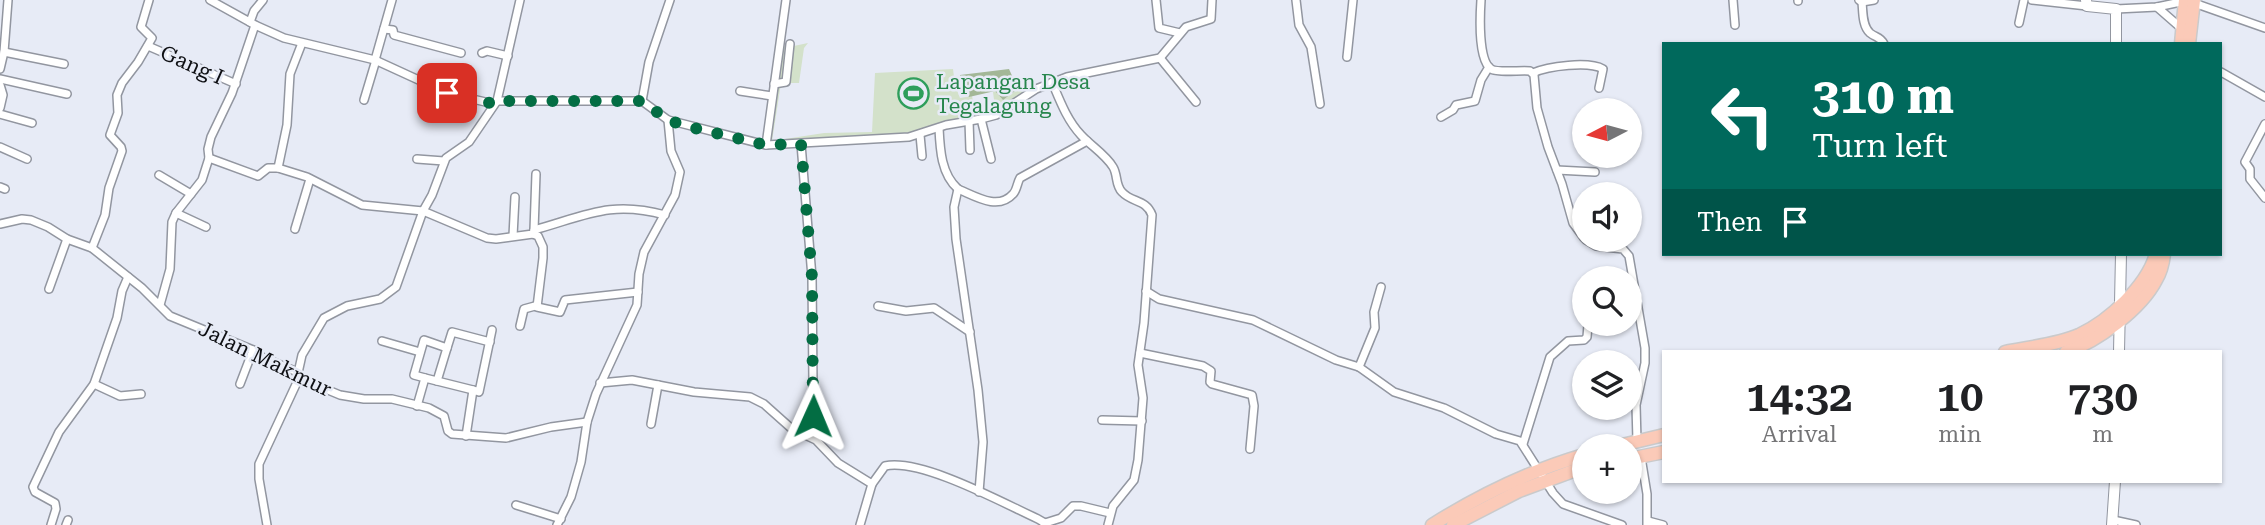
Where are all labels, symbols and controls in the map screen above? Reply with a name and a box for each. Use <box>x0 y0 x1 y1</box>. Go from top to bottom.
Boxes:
street label: Gang I <box>157 40 227 90</box>
pin <box>417 63 477 123</box>
text: 310 m <box>1812 68 1954 125</box>
place label: Lapangan Desa Tegalagung <box>936 70 1091 118</box>
icon: left <box>1697 70 1788 161</box>
icon: arrive <box>428 74 466 112</box>
sports icon: Lapangan Desa Tegalagung <box>896 77 930 111</box>
north arrow <box>1572 98 1642 168</box>
map controls <box>1572 98 1642 504</box>
text: Turn left <box>1812 127 1947 165</box>
button: sound <box>1572 182 1642 252</box>
icon: arrive <box>1776 203 1814 241</box>
text: Then <box>1697 207 1762 237</box>
button: search <box>1572 266 1642 336</box>
street label: Jalan Makmur <box>195 317 336 402</box>
button: layers <box>1572 350 1642 420</box>
text: 14:32 <box>1746 372 1852 421</box>
text: 10 <box>1936 372 1983 421</box>
text: 730 <box>2067 372 2138 421</box>
position arrow <box>776 379 850 453</box>
text: Arrival <box>1762 421 1837 448</box>
text: min <box>1938 421 1982 448</box>
text: m <box>2092 421 2113 448</box>
button: + <box>1572 434 1642 504</box>

